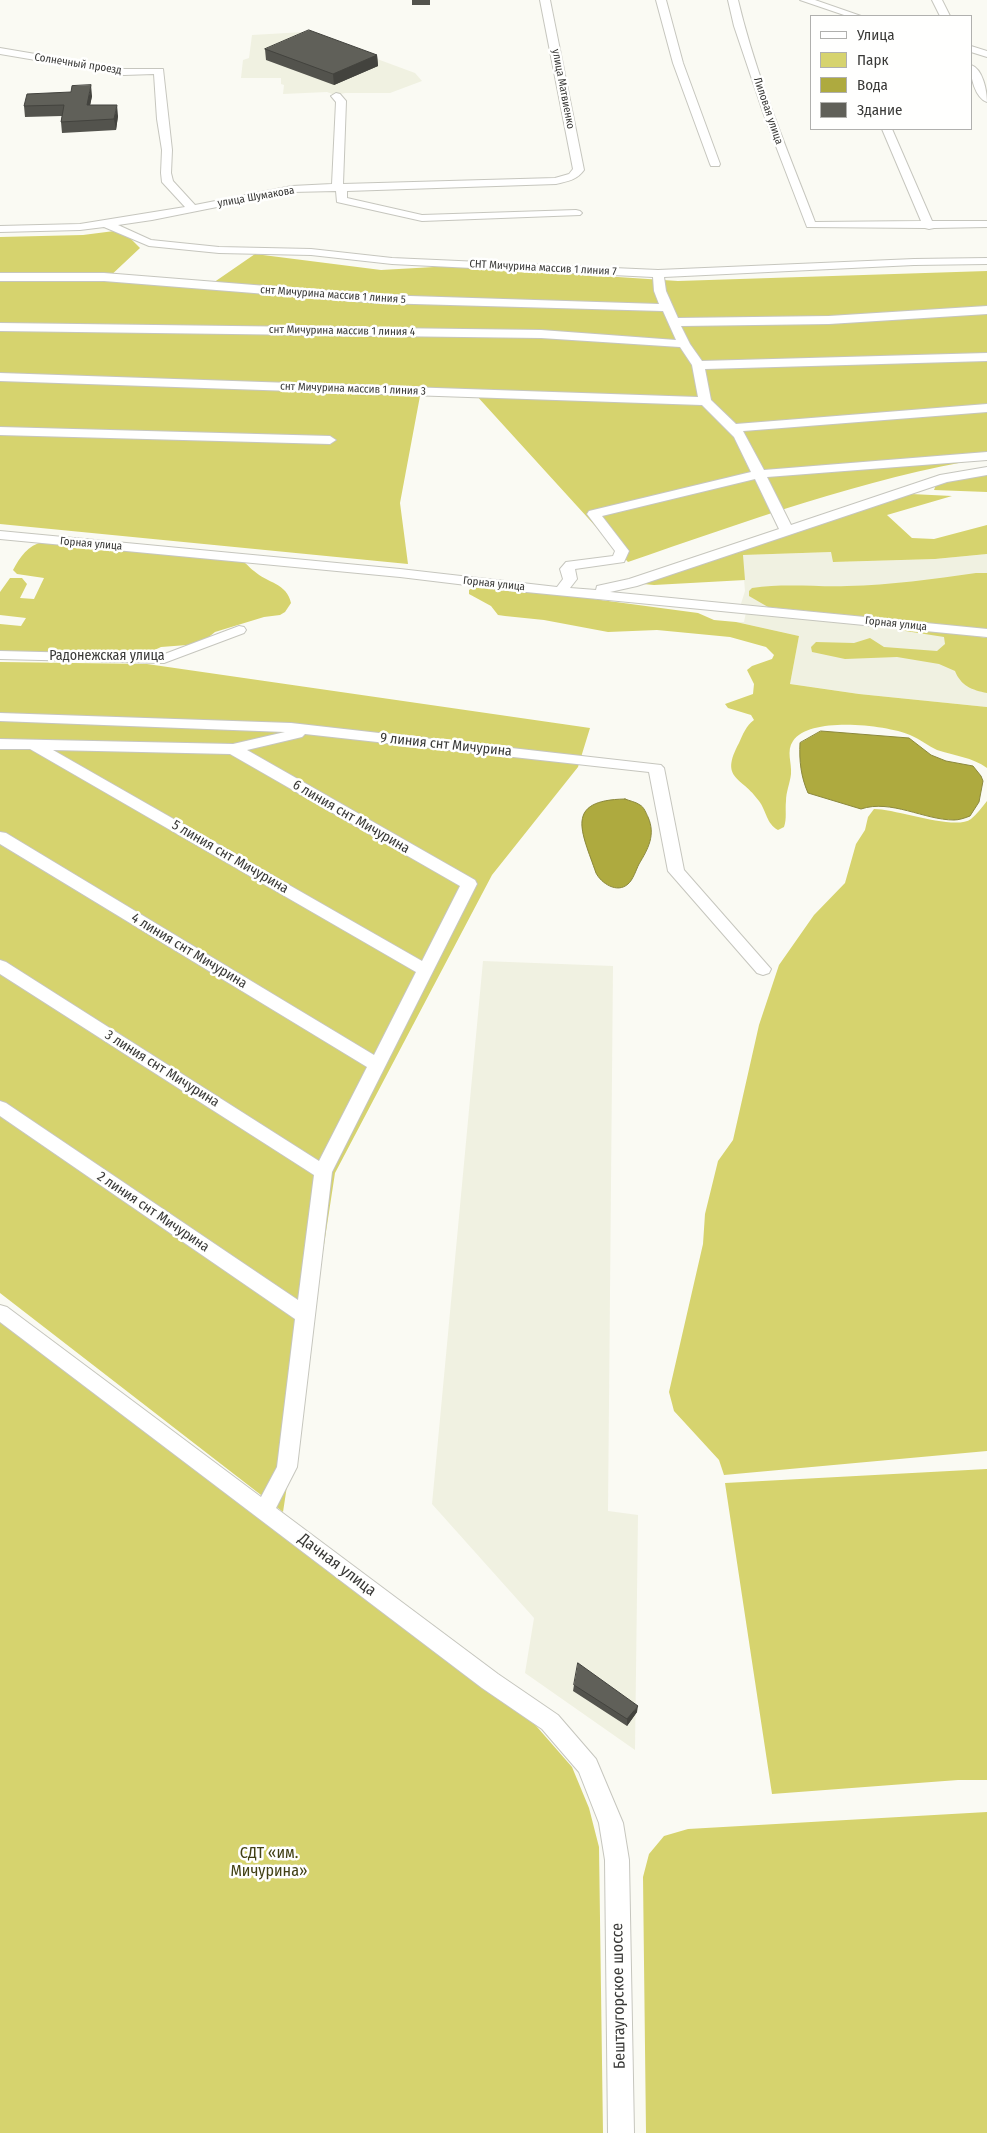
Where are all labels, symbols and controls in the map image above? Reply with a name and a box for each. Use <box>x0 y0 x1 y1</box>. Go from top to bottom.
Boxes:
legend <box>810 15 972 130</box>
text: Улица <box>857 26 895 44</box>
street label: улица Матвиенко <box>549 48 577 130</box>
street label: Солнечный проезд <box>33 51 123 77</box>
text: Парк <box>857 51 888 69</box>
street label: Лиловая улица <box>750 76 786 146</box>
text: Вода <box>857 76 888 94</box>
text: Здание <box>857 101 903 119</box>
street label: улица Шумакова <box>217 184 295 210</box>
street label: СНТ Мичурина массив 1 линия 7 <box>469 258 617 278</box>
street label: снт Мичурина массив 1 линия 5 <box>260 283 406 307</box>
street label: снт Мичурина массив 1 линия 4 <box>269 323 415 339</box>
street label: снт Мичурина массив 1 линия 3 <box>280 380 426 398</box>
street label: Горная улица <box>59 535 123 553</box>
street label: Горная улица <box>462 574 526 594</box>
street label: Горная улица <box>864 614 928 634</box>
street label: Радонежская улица <box>49 648 165 664</box>
street label: 9 линия снт Мичурина <box>379 730 513 760</box>
street label: 6 линия снт Мичурина <box>289 777 413 857</box>
street label: 5 линия снт Мичурина <box>169 817 291 897</box>
street label: 4 линия снт Мичурина <box>128 910 250 992</box>
street label: 3 линия снт Мичурина <box>102 1027 222 1111</box>
street label: 2 линия снт Мичурина <box>94 1168 212 1256</box>
street label: Дачная улица <box>294 1529 380 1601</box>
park label: СДТ «им. Мичурина» <box>230 1844 308 1882</box>
street label: Бештаугорское шоссе <box>608 1923 630 2069</box>

